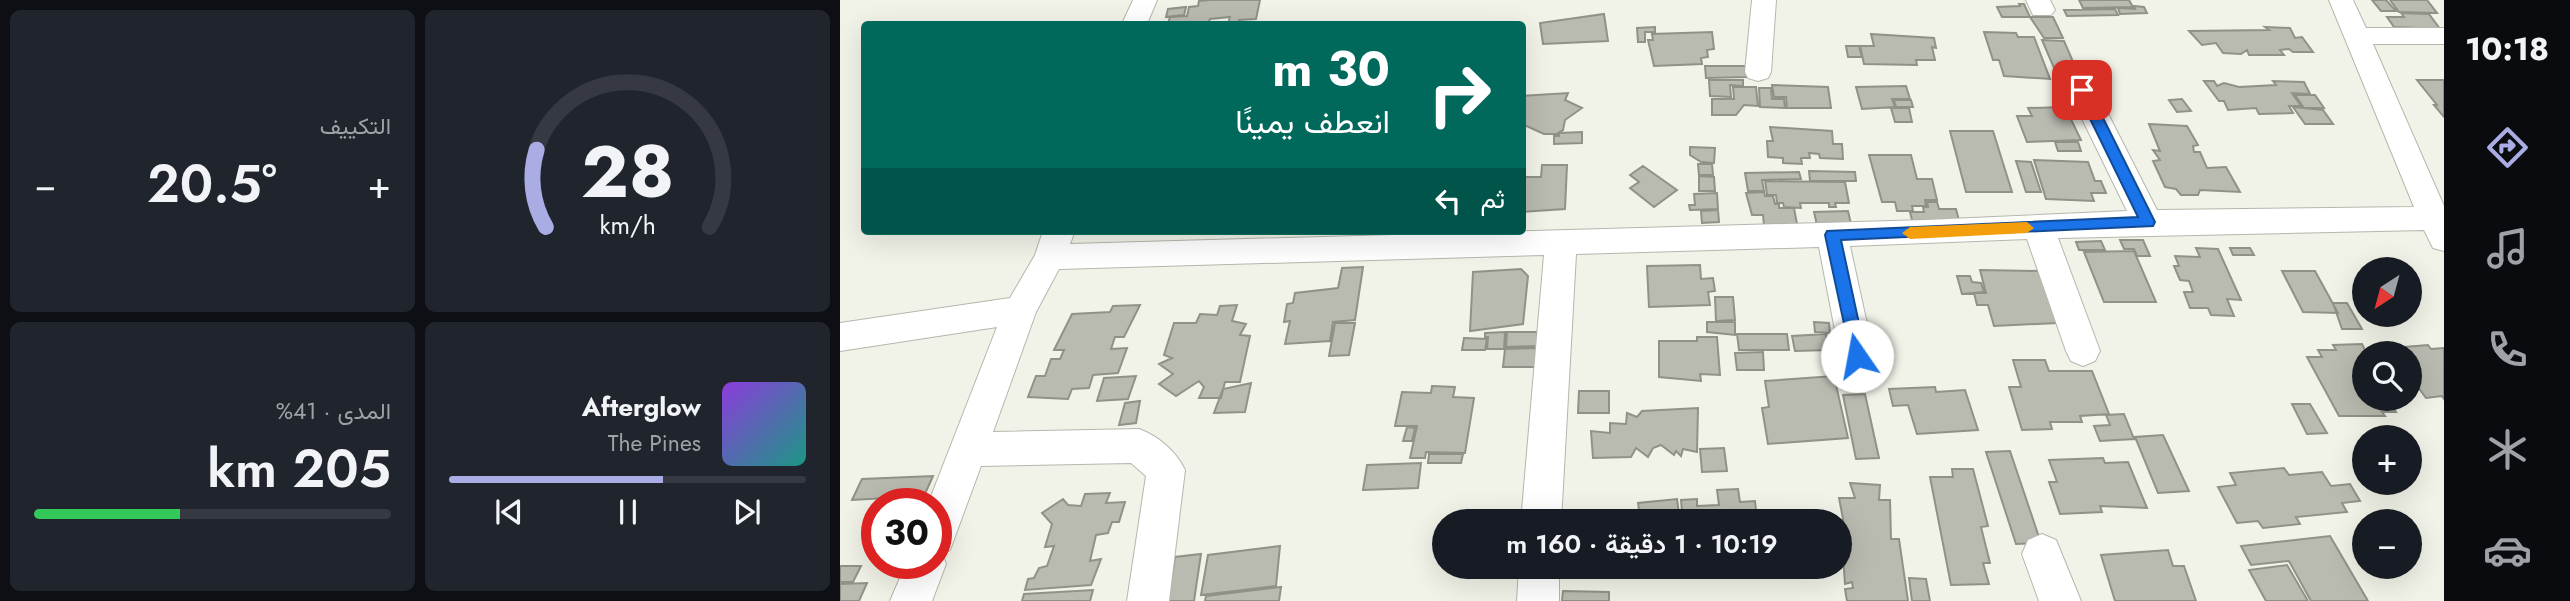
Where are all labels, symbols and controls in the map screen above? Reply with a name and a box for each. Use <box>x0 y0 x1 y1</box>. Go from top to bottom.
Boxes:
text: 10:18 <box>2465 26 2549 72</box>
text: 30 m <box>1272 34 1390 104</box>
icon: right <box>1414 49 1505 140</box>
pin <box>2052 60 2112 120</box>
icon: arrive <box>2063 71 2101 109</box>
text: انعطف يمينًا <box>1235 99 1390 145</box>
text: التكييف <box>320 109 391 143</box>
text: 28 <box>581 119 674 224</box>
icon: directions <box>2483 123 2532 172</box>
text: 20.5° <box>147 146 277 222</box>
text: − <box>34 157 56 212</box>
text: + <box>368 157 391 212</box>
text: ثم <box>1481 180 1505 218</box>
icon: left <box>1429 182 1467 220</box>
text: km/h <box>599 207 656 243</box>
icon: music <box>2483 224 2532 273</box>
north arrow <box>2352 257 2422 327</box>
map controls <box>2352 257 2422 579</box>
position arrow <box>1820 319 1894 393</box>
icon: phone <box>2483 325 2532 374</box>
button: search <box>2352 341 2422 411</box>
text: Afterglow <box>582 388 701 426</box>
text: المدى · 41% <box>276 394 391 428</box>
button: + <box>2352 425 2422 495</box>
icon: climate <box>2483 425 2532 474</box>
text: The Pines <box>608 426 701 460</box>
text: 205 km <box>207 431 391 507</box>
speed limit sign: 30 <box>861 488 952 579</box>
icon: previous <box>490 493 528 531</box>
icon: pause <box>609 493 647 531</box>
icon: next <box>728 493 766 531</box>
button: − <box>2352 509 2422 579</box>
text: 10:19 · 1 دقيقة · 160 m <box>1506 525 1778 563</box>
icon: car <box>2483 526 2532 575</box>

